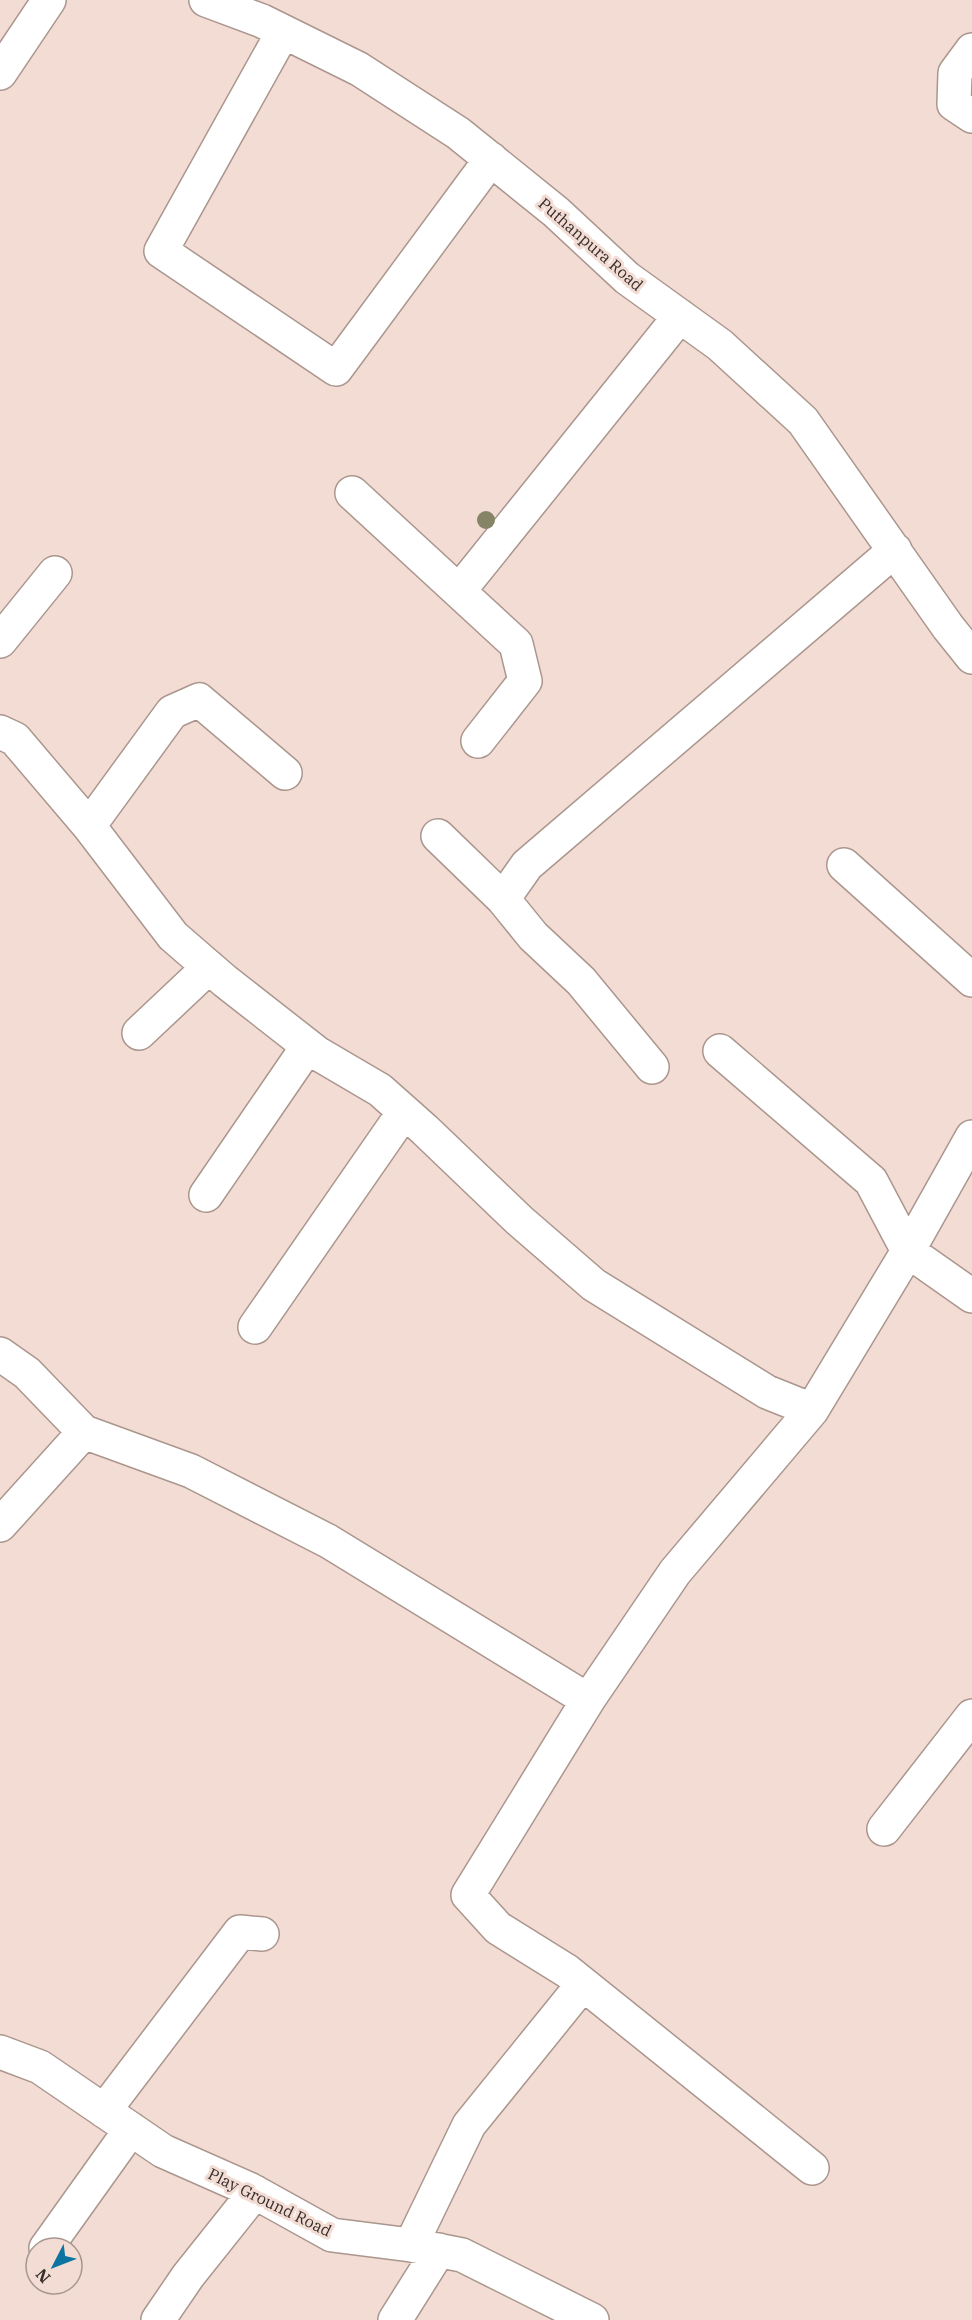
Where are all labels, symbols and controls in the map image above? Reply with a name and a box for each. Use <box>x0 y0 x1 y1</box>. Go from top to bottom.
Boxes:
street label: Puthanpura Road <box>535 193 648 295</box>
street label: Play Ground Road <box>205 2163 335 2241</box>
north arrow <box>24 2236 84 2296</box>
text: N <box>31 2265 55 2287</box>

